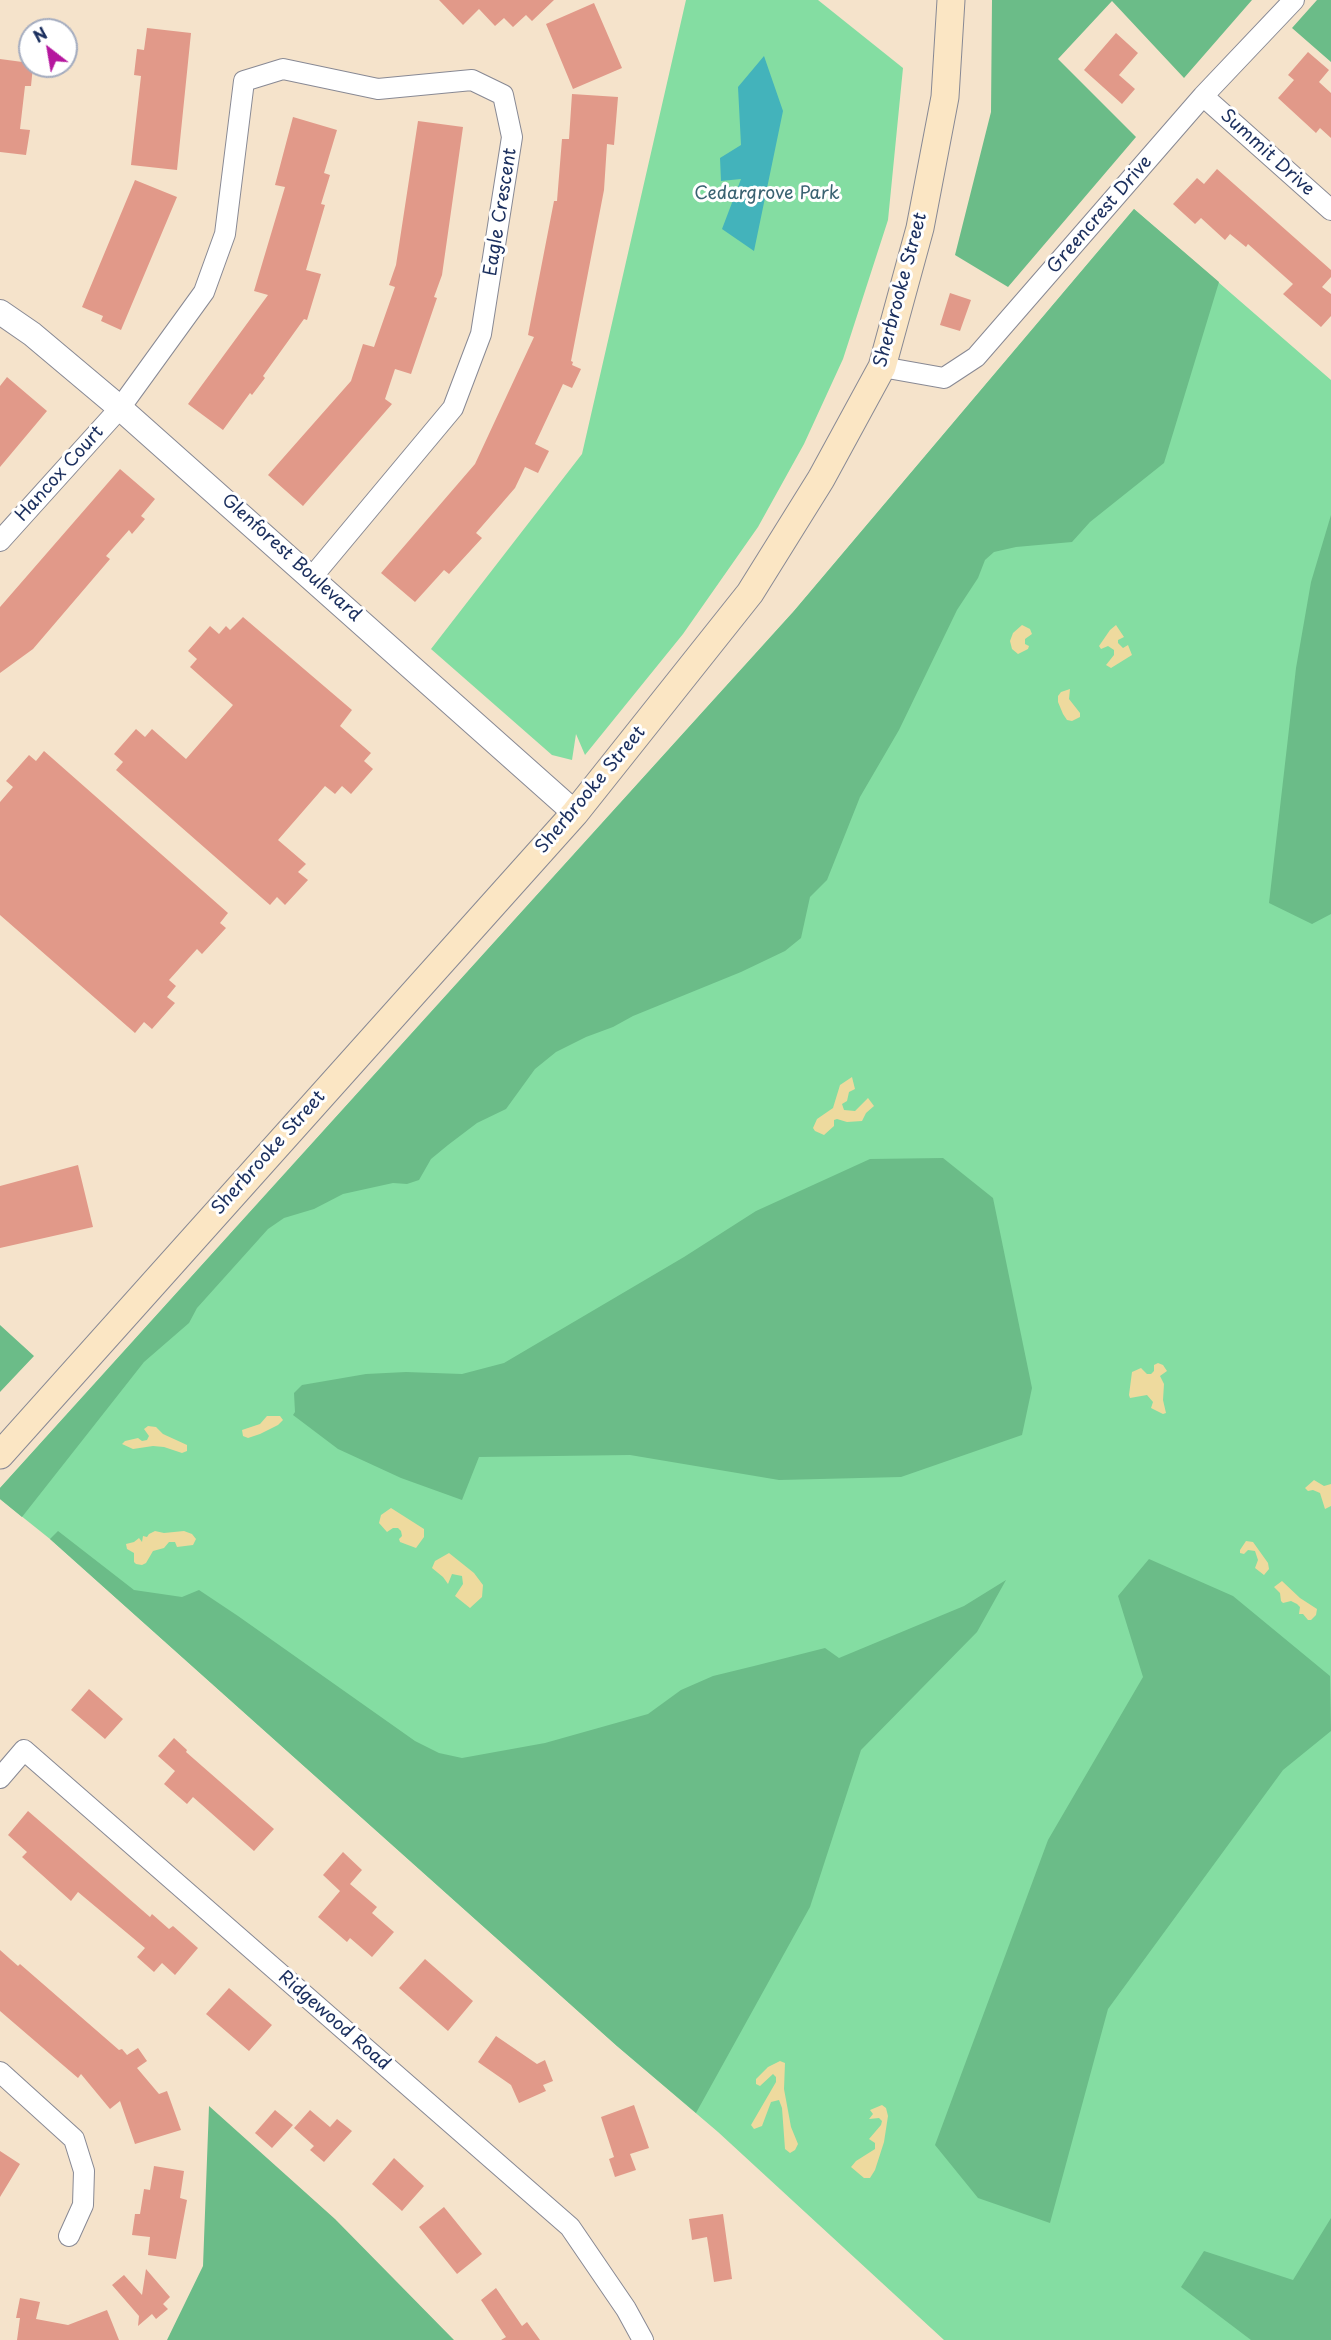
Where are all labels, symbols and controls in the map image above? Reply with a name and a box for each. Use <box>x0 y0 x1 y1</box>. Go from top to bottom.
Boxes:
north arrow <box>18 18 78 78</box>
text: N <box>28 21 51 48</box>
street label: Summit Drive <box>1216 105 1318 201</box>
street label: Eagle Crescent <box>480 146 522 278</box>
street label: Greencrest Drive <box>1043 152 1157 278</box>
park label: Cedargrove Park <box>694 183 840 205</box>
street label: Sherbrooke Street <box>870 210 932 370</box>
street label: Hancox Court <box>11 422 109 526</box>
street label: Glenforest Boulevard <box>217 490 365 626</box>
street label: Sherbrooke Street <box>532 722 650 858</box>
street label: Sherbrooke Street <box>208 1087 330 1219</box>
street label: Ridgewood Road <box>274 1967 394 2075</box>

